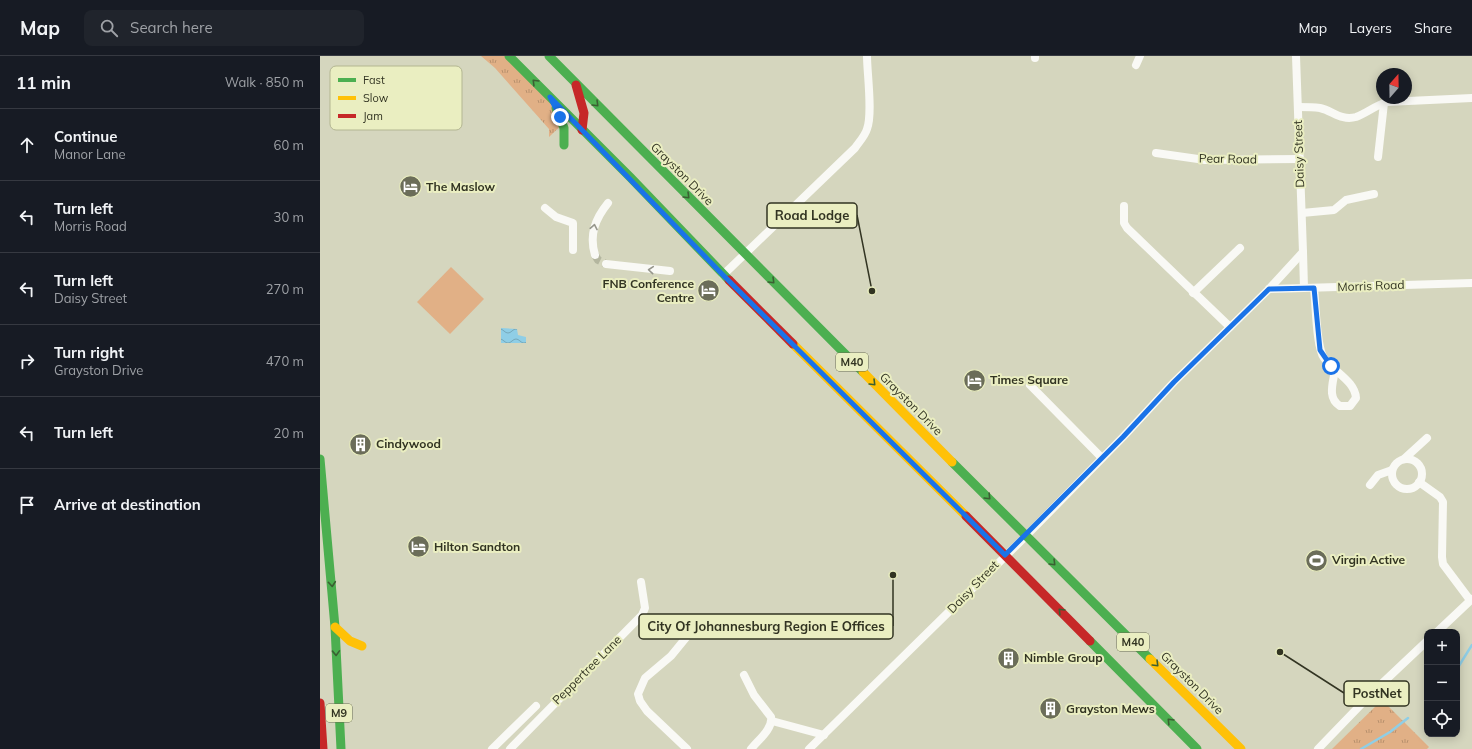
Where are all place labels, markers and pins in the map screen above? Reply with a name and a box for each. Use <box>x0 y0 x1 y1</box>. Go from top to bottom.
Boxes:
hotel icon: The Maslow <box>397 174 423 200</box>
place label: The Maslow <box>426 179 496 194</box>
callout: Road Lodge <box>767 203 857 228</box>
place label: FNB Conference Centre <box>603 276 694 305</box>
hotel icon: FNB Conference Centre <box>696 278 722 304</box>
hotel icon: Times Square <box>962 367 988 393</box>
place label: Times Square <box>990 372 1069 387</box>
building icon: Cindywood <box>348 431 374 457</box>
place label: Cindywood <box>376 436 441 451</box>
hotel icon: Hilton Sandton <box>406 534 432 560</box>
place label: Hilton Sandton <box>434 539 520 554</box>
sports icon: Virgin Active <box>1304 547 1330 573</box>
place label: Virgin Active <box>1331 552 1406 567</box>
callout: City Of Johannesburg Region E Offices <box>639 614 893 639</box>
building icon: Nimble Group <box>995 645 1021 671</box>
place label: Nimble Group <box>1024 650 1103 665</box>
callout: PostNet <box>1344 681 1409 706</box>
building icon: Grayston Mews <box>1037 696 1063 722</box>
place label: Grayston Mews <box>1066 701 1155 716</box>

